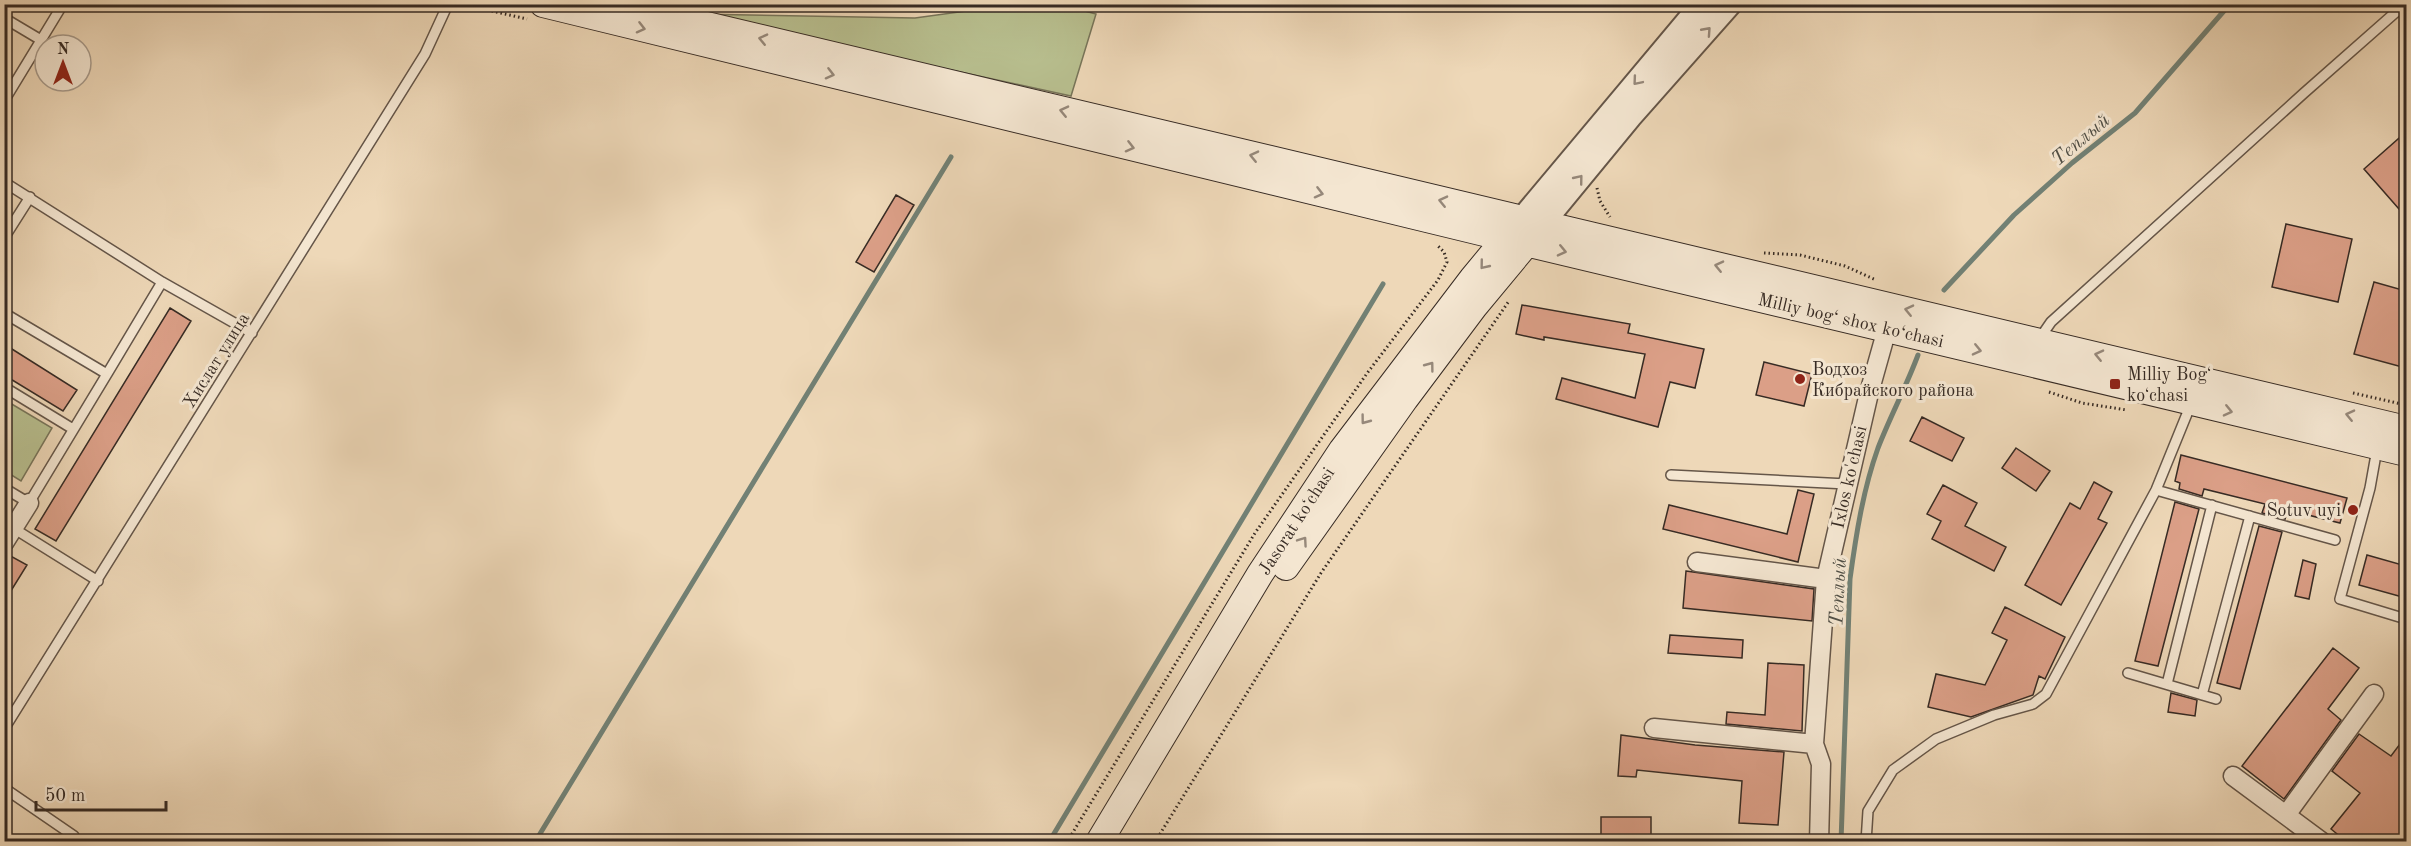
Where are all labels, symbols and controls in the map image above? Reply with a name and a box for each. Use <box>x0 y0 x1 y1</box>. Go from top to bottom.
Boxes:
one-way arrow <box>635 21 645 34</box>
one-way arrow <box>1700 27 1711 38</box>
north arrow <box>33 33 93 93</box>
one-way arrow <box>759 34 769 47</box>
text: N <box>57 42 70 58</box>
one-way arrow <box>825 67 835 80</box>
one-way arrow <box>1633 74 1644 85</box>
one-way arrow <box>1059 105 1069 118</box>
water label: Теплый <box>2048 111 2114 170</box>
one-way arrow <box>1124 140 1134 153</box>
one-way arrow <box>1249 150 1259 163</box>
one-way arrow <box>1572 175 1583 186</box>
one-way arrow <box>1314 186 1324 199</box>
one-way arrow <box>1439 196 1449 209</box>
one-way arrow <box>1557 244 1567 257</box>
one-way arrow <box>1480 258 1491 269</box>
one-way arrow <box>1714 260 1724 273</box>
street label: Milliy bog‘ shox ko‘chasi <box>1756 291 1946 351</box>
one-way arrow <box>1904 305 1914 318</box>
street label: Хислат улица <box>180 310 253 411</box>
one-way arrow <box>1972 343 1982 356</box>
one-way arrow <box>2094 350 2104 363</box>
place label: Водхоз Кибрайского района <box>1812 361 1974 400</box>
one-way arrow <box>1422 362 1433 373</box>
place label: Milliy Bogʻ koʻchasi <box>2127 366 2211 405</box>
marker: Водхоз Кибрайского района <box>1793 372 1807 386</box>
marker: Milliy Bogʻ koʻchasi <box>2108 377 2122 391</box>
one-way arrow <box>2222 403 2232 416</box>
one-way arrow <box>2345 409 2355 422</box>
one-way arrow <box>1362 413 1373 424</box>
street label: Ixlos ko'chasi <box>1829 424 1871 530</box>
street label: Jasorat koʻchasi <box>1256 465 1338 578</box>
place label: Sotuv uyi <box>2266 502 2341 520</box>
marker: Sotuv uyi <box>2346 503 2360 517</box>
one-way arrow <box>1296 537 1307 548</box>
water label: Теплый <box>1827 557 1851 627</box>
scale bar <box>36 774 166 812</box>
text: 50 m <box>45 787 85 805</box>

